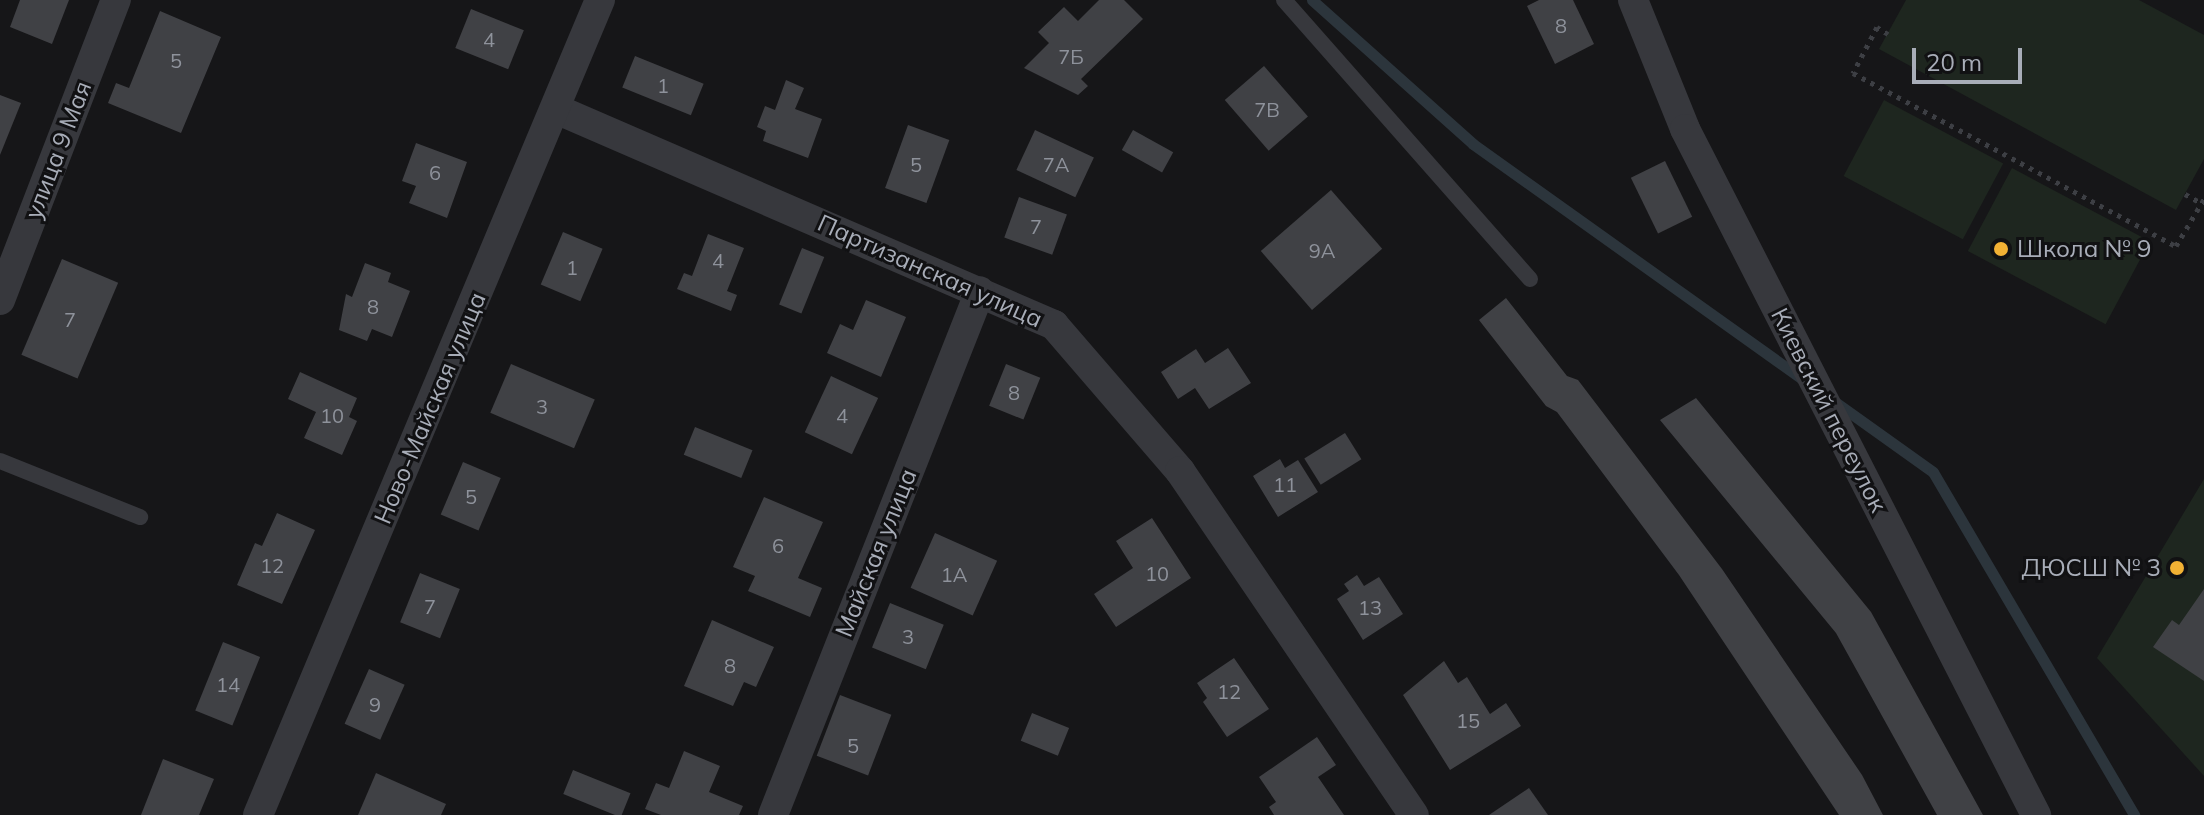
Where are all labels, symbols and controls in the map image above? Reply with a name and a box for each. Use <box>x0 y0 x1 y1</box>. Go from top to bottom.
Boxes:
house number: 8 <box>1555 13 1567 37</box>
house number: 4 <box>483 27 495 51</box>
scale bar <box>1916 32 2026 82</box>
house number: 7Б <box>1058 44 1084 68</box>
text: 20 m <box>1926 47 1982 77</box>
house number: 5 <box>170 48 182 72</box>
house number: 1 <box>657 73 669 97</box>
street label: улица 9 Мая <box>19 77 97 223</box>
house number: 7В <box>1254 97 1280 121</box>
house number: 5 <box>910 152 922 176</box>
house number: 7А <box>1043 152 1069 176</box>
house number: 6 <box>429 160 441 184</box>
street label: Партизанская улица <box>813 208 1047 334</box>
house number: 7 <box>1030 214 1042 238</box>
place label: Школа № 9 <box>2017 235 2151 263</box>
house number: 9А <box>1309 238 1335 262</box>
marker: Школа № 9 <box>1992 240 2010 258</box>
house number: 4 <box>712 248 724 272</box>
house number: 1 <box>566 255 578 279</box>
street label: Ново-Майская улица <box>368 288 492 528</box>
house number: 8 <box>367 294 379 318</box>
street label: Киевский переулок <box>1765 303 1893 517</box>
house number: 7 <box>64 307 76 331</box>
house number: 8 <box>1008 380 1020 404</box>
house number: 3 <box>536 394 548 418</box>
house number: 10 <box>320 403 344 427</box>
house number: 4 <box>836 403 848 427</box>
street label: Майская улица <box>829 465 923 641</box>
house number: 11 <box>1273 472 1297 496</box>
house number: 5 <box>465 484 477 508</box>
house number: 6 <box>772 533 784 557</box>
house number: 12 <box>260 553 284 577</box>
place label: ДЮСШ № 3 <box>2021 554 2161 582</box>
marker: ДЮСШ № 3 <box>2168 559 2186 577</box>
house number: 10 <box>1145 561 1169 585</box>
house number: 1А <box>941 562 967 586</box>
house number: 7 <box>424 594 436 618</box>
house number: 13 <box>1358 595 1382 619</box>
house number: 3 <box>902 624 914 648</box>
house number: 8 <box>724 653 736 677</box>
house number: 14 <box>216 672 240 696</box>
house number: 12 <box>1217 679 1241 703</box>
house number: 9 <box>369 692 381 716</box>
house number: 15 <box>1456 708 1480 732</box>
house number: 5 <box>847 733 859 757</box>

